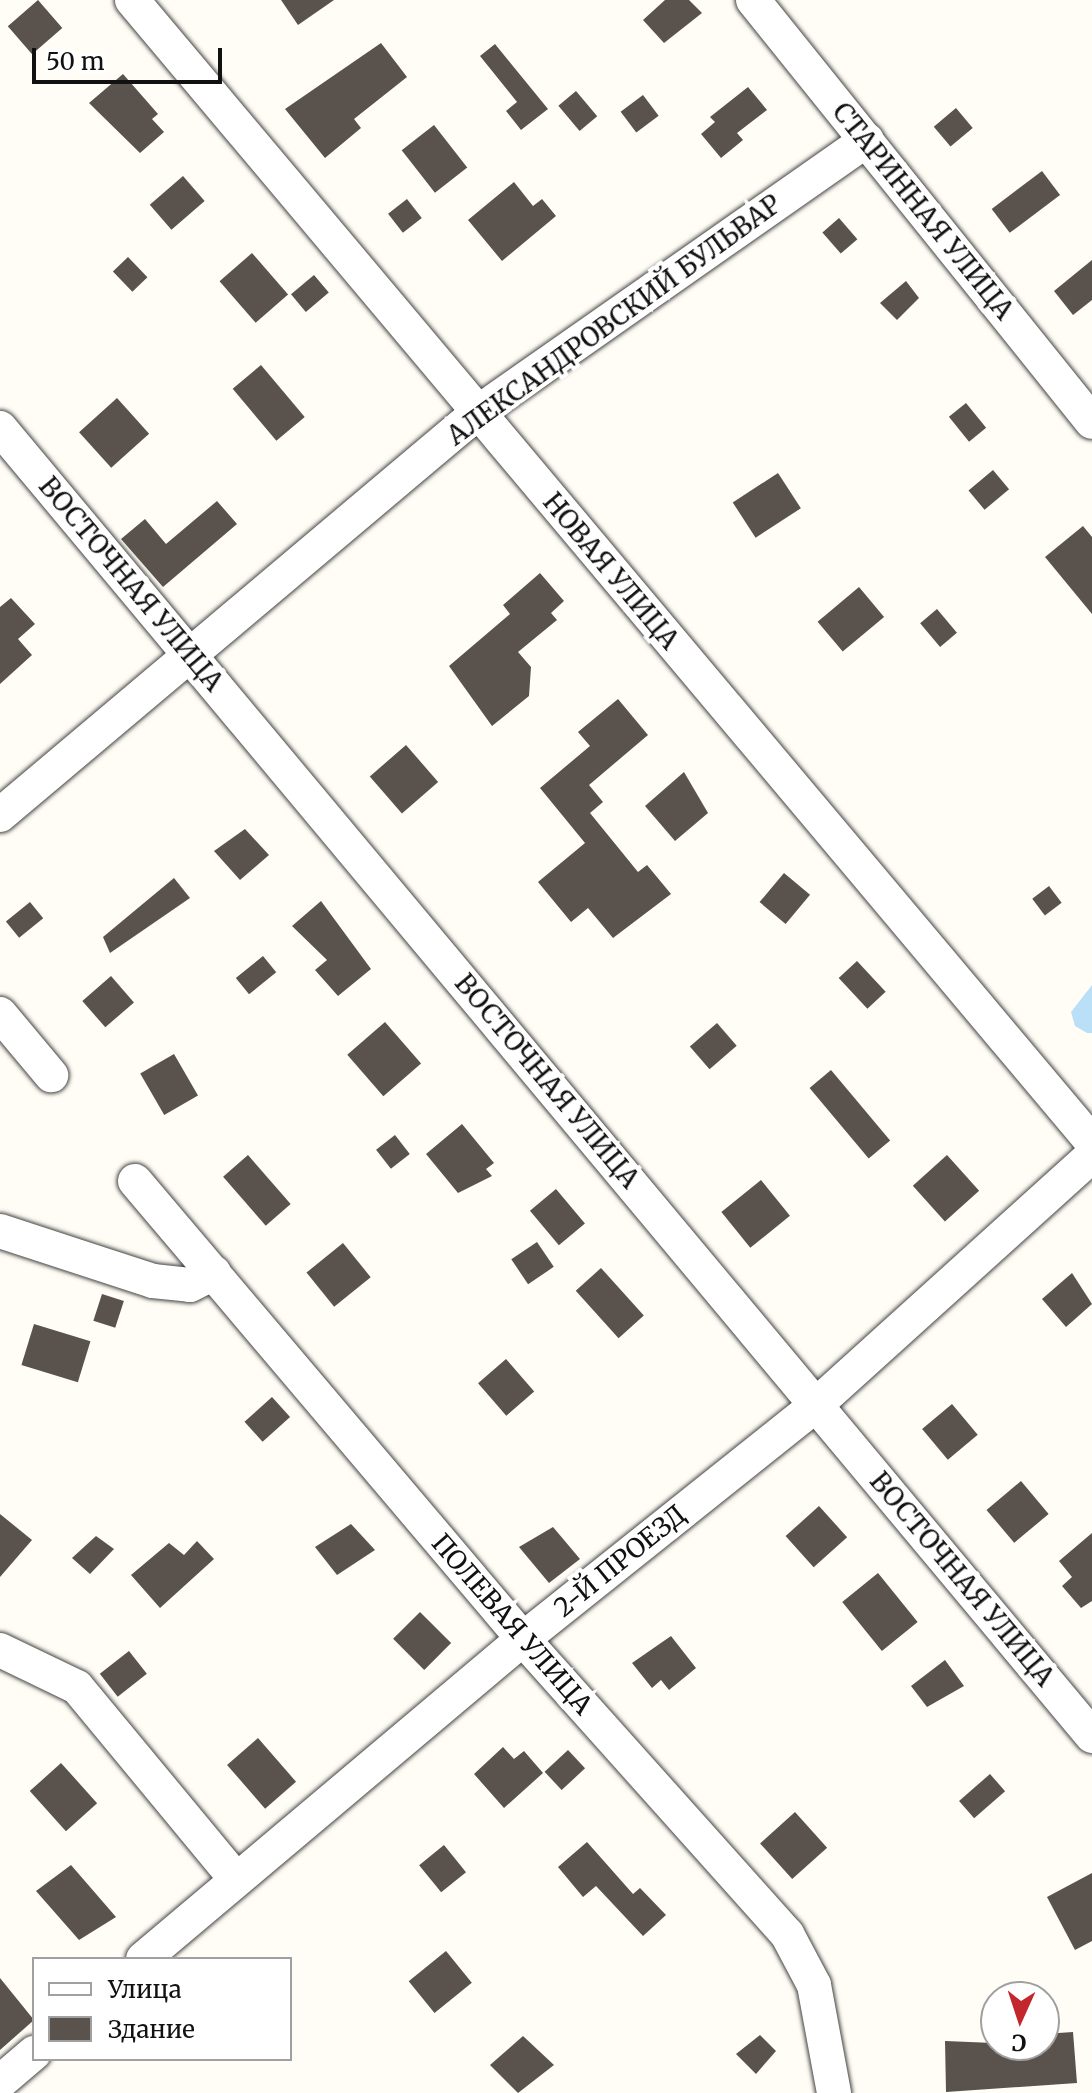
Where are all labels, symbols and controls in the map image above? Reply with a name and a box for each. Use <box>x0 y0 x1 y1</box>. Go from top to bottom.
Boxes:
scale bar <box>36 32 226 82</box>
text: 50 m <box>46 46 105 77</box>
street label: СТАРИННАЯ УЛИЦА <box>826 96 1020 326</box>
street label: АЛЕКСАНДРОВСКИЙ БУЛЬВАР <box>441 188 787 452</box>
street label: ВОСТОЧНАЯ УЛИЦА <box>32 471 230 697</box>
street label: НОВАЯ УЛИЦА <box>537 487 685 655</box>
street label: ВОСТОЧНАЯ УЛИЦА <box>448 968 646 1194</box>
street label: ВОСТОЧНАЯ УЛИЦА <box>863 1466 1061 1692</box>
street label: 2-Й ПРОЕЗД <box>548 1499 692 1623</box>
street label: ПОЛЕВАЯ УЛИЦА <box>425 1527 599 1721</box>
legend <box>32 1957 292 2061</box>
text: Улица <box>108 1974 182 2005</box>
north arrow <box>980 1981 1060 2061</box>
text: Здание <box>108 2014 195 2045</box>
text: С <box>1011 2029 1027 2057</box>

